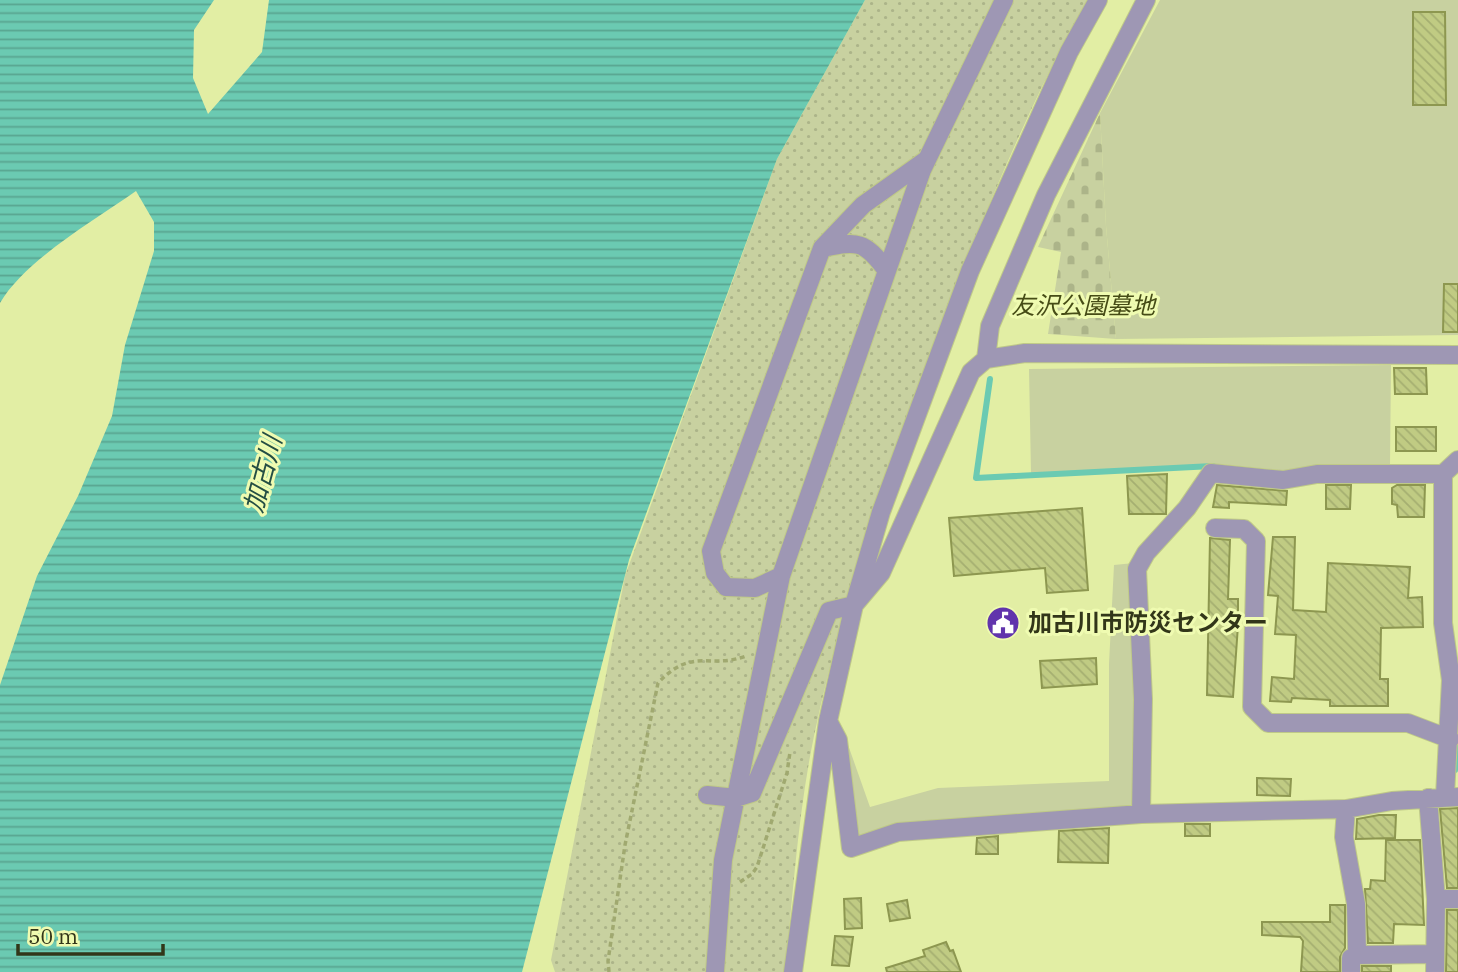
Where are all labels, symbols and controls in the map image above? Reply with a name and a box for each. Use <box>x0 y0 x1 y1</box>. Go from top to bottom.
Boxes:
park label: 友沢公園墓地 <box>1011 289 1158 321</box>
water label: 加古川 <box>236 429 289 516</box>
public building icon: 加古川市防災センター <box>984 604 1022 642</box>
place label: 加古川市防災センター <box>1028 606 1268 638</box>
scale bar <box>18 912 163 956</box>
text: 50 m <box>28 922 78 950</box>

